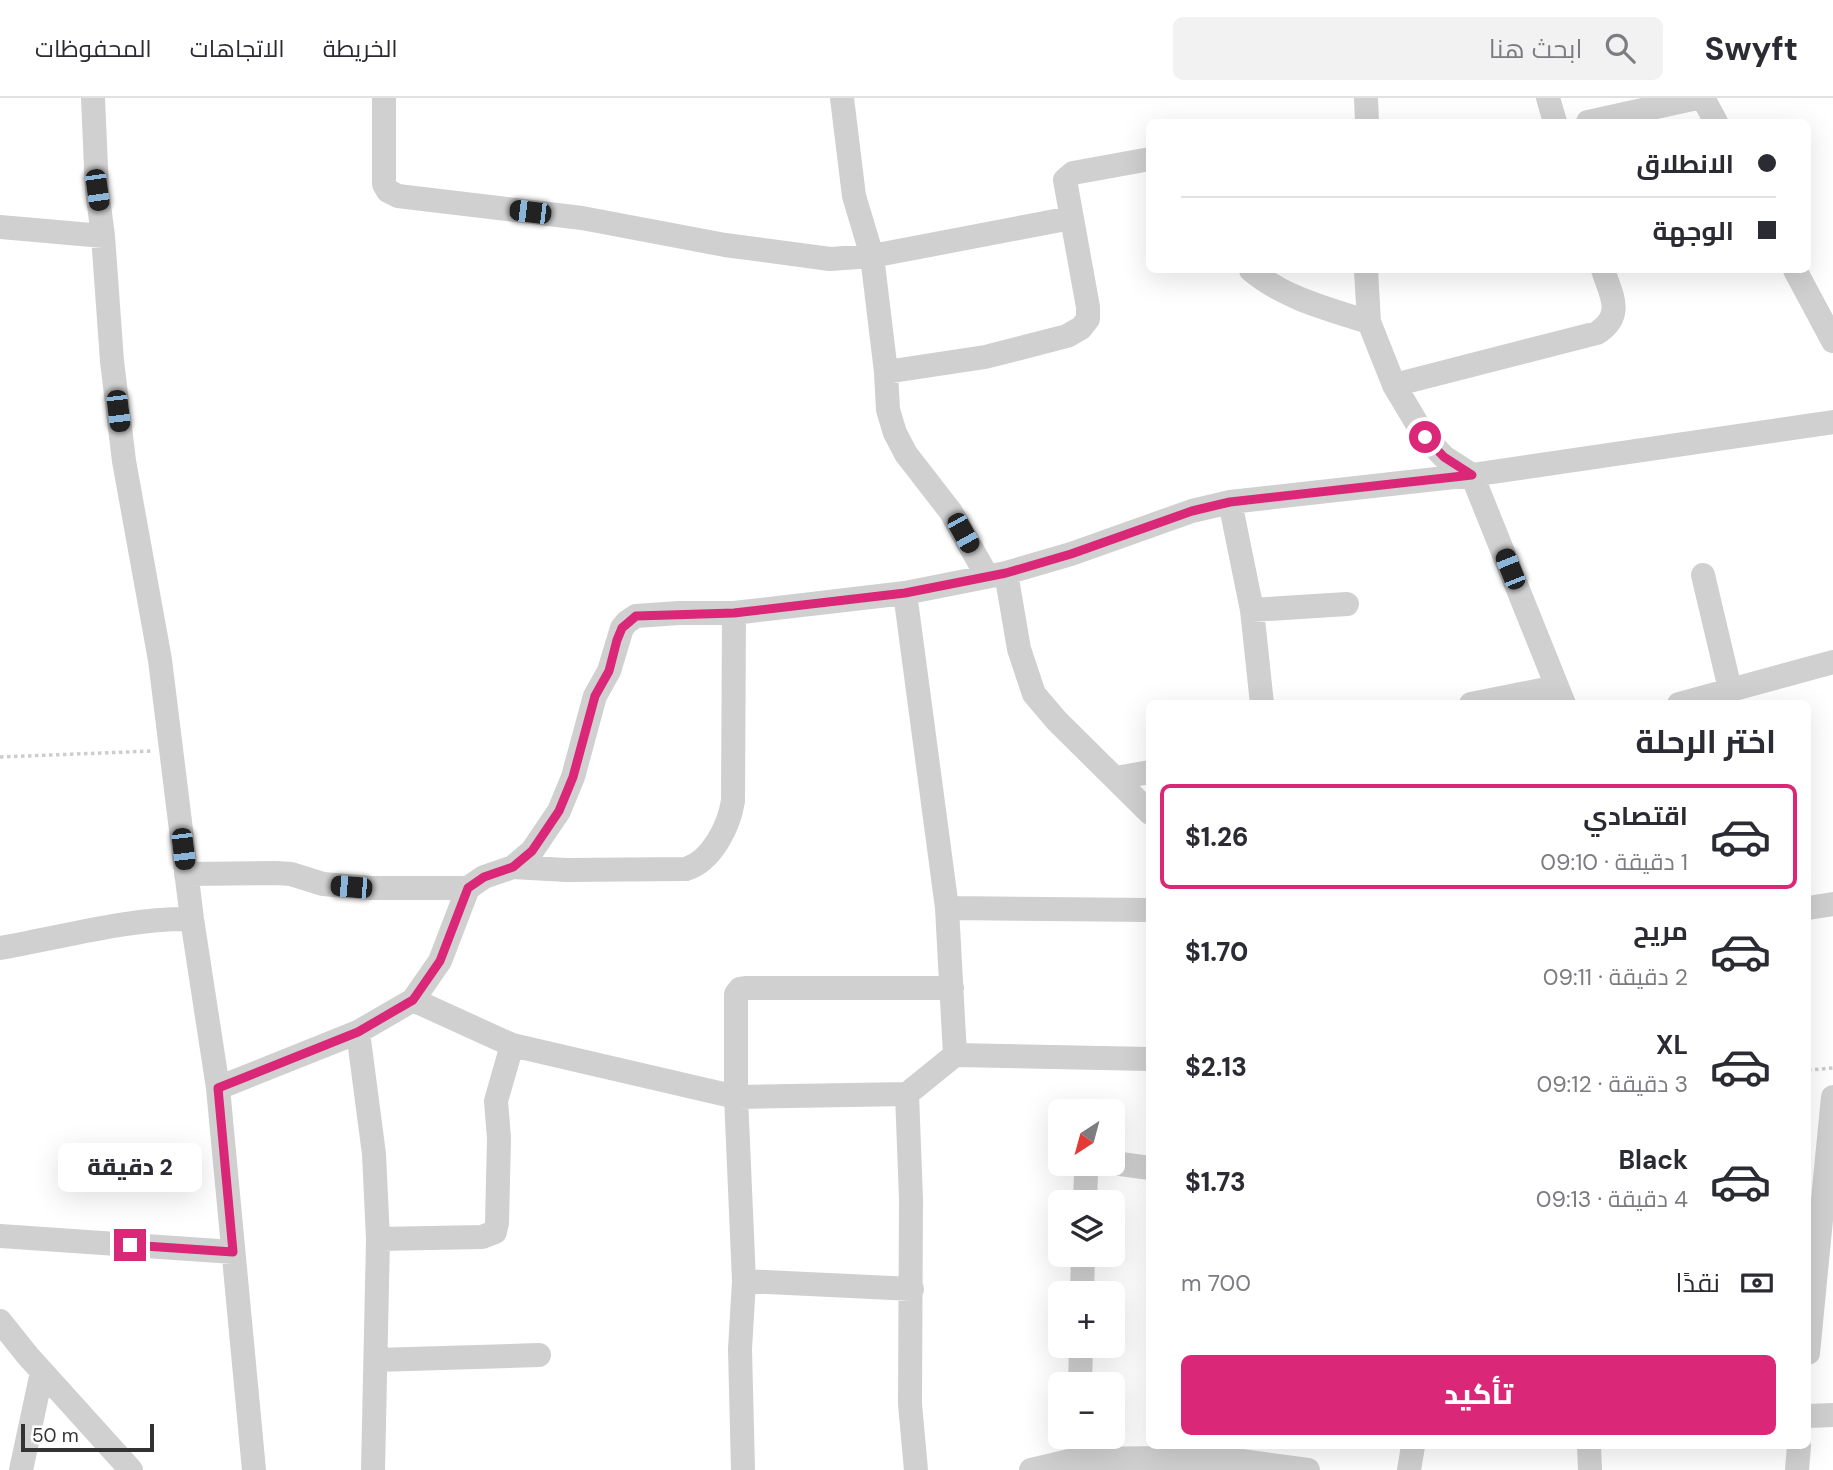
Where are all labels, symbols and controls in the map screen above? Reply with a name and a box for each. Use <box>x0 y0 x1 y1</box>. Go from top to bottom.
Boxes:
search box <box>1173 17 1663 80</box>
text: Swyft <box>1705 27 1798 70</box>
icon: search <box>1601 29 1639 67</box>
text: ابحث هنا <box>1489 32 1583 66</box>
text: المحفوظات <box>35 33 152 64</box>
text: الاتجاهات <box>190 33 285 64</box>
text: الخريطة <box>323 33 398 64</box>
text: الانطلاق <box>1636 147 1734 181</box>
car <box>84 168 111 212</box>
car <box>508 199 553 225</box>
text: الوجهة <box>1653 214 1734 248</box>
car <box>106 389 131 433</box>
route start <box>1409 421 1441 453</box>
car <box>944 510 983 556</box>
car <box>1493 546 1528 592</box>
text: اختر الرحلة <box>1635 721 1776 763</box>
text: اقتصادي <box>1583 799 1688 833</box>
icon: car <box>1709 805 1772 868</box>
text: $1.26 <box>1185 820 1249 854</box>
car <box>171 827 196 871</box>
text: 1 دقيقة · 09:10 <box>1540 847 1688 877</box>
car <box>330 875 373 899</box>
text: مريح <box>1633 914 1688 948</box>
icon: car <box>1709 920 1772 983</box>
text: $1.70 <box>1185 935 1248 969</box>
text: 2 دقيقة · 09:11 <box>1543 962 1688 992</box>
text: XL <box>1656 1028 1688 1062</box>
icon: car <box>1709 1035 1772 1098</box>
text: $2.13 <box>1185 1050 1247 1084</box>
text: 3 دقيقة · 09:12 <box>1536 1069 1688 1099</box>
north arrow <box>1048 1099 1125 1176</box>
map controls <box>1048 1099 1125 1449</box>
text: Black <box>1618 1143 1688 1177</box>
callout: 2 دقيقة <box>58 1144 202 1192</box>
icon: car <box>1709 1150 1772 1213</box>
text: 2 دقيقة <box>87 1152 173 1182</box>
text: $1.73 <box>1185 1165 1246 1199</box>
text: 4 دقيقة · 09:13 <box>1536 1184 1688 1214</box>
button: layers <box>1048 1190 1125 1267</box>
route end <box>114 1229 146 1261</box>
icon: cash <box>1738 1264 1776 1302</box>
text: نقدًا <box>1676 1266 1720 1300</box>
text: 700 m <box>1181 1268 1251 1298</box>
button: + <box>1048 1281 1125 1358</box>
button: تأكيد <box>1181 1355 1776 1435</box>
button: − <box>1048 1372 1125 1449</box>
scale bar <box>21 1421 154 1453</box>
text: 50 m <box>32 1423 79 1448</box>

